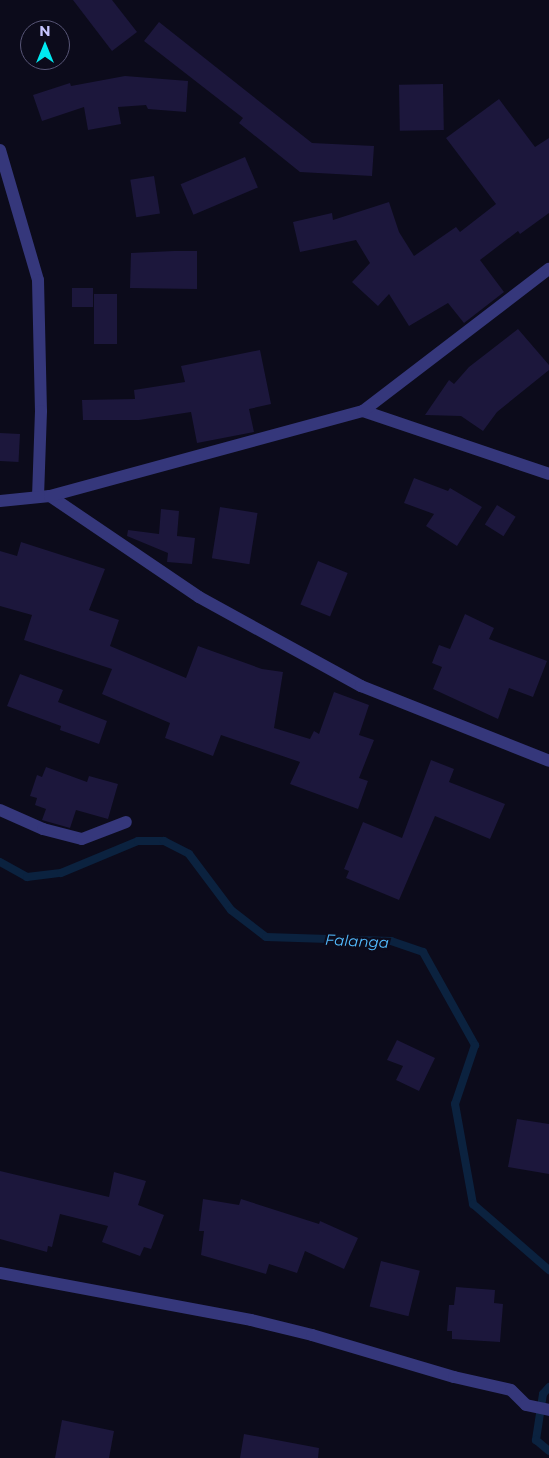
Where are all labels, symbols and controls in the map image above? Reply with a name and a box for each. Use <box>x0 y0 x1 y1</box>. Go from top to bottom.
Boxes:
north arrow <box>20 20 70 70</box>
text: N <box>39 22 51 40</box>
water label: Falanga <box>324 930 390 952</box>

